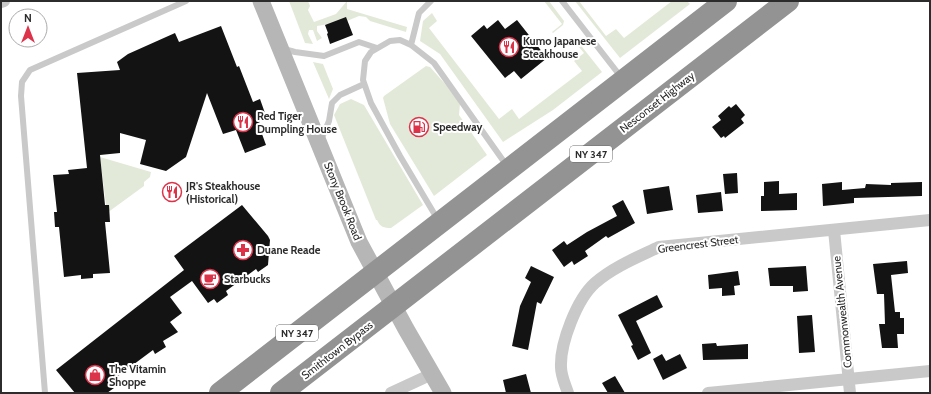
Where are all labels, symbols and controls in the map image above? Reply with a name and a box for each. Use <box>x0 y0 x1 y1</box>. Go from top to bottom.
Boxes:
north arrow <box>8 8 48 48</box>
text: N <box>24 11 32 25</box>
place label: Kumo Japanese Steakhouse <box>523 34 597 61</box>
restaurant icon: Kumo Japanese Steakhouse <box>498 36 520 58</box>
street label: Nesconset Highway <box>617 68 698 136</box>
place label: Red Tiger Dumpling House <box>257 109 337 136</box>
restaurant icon: Red Tiger Dumpling House <box>232 111 254 133</box>
fuel station icon: Speedway <box>408 116 430 138</box>
place label: Speedway <box>433 120 482 134</box>
road number: NY 347 <box>570 146 612 162</box>
street label: Stony Brook Road <box>321 160 365 242</box>
place label: JR's Steakhouse (Historical) <box>185 179 261 206</box>
restaurant icon: JR's Steakhouse (Historical) <box>161 181 183 203</box>
street label: Greencrest Street <box>657 232 739 256</box>
pharmacy icon: Duane Reade <box>232 239 254 261</box>
place label: Duane Reade <box>257 243 321 257</box>
street label: Commonwealth Avenue <box>829 255 855 369</box>
cafe icon: Starbucks <box>199 268 221 290</box>
place label: Starbucks <box>224 272 271 286</box>
street label: Smithtown Bypass <box>299 318 376 382</box>
road number: NY 347 <box>276 325 318 341</box>
place label: The Vitamin Shoppe <box>109 362 166 389</box>
shop icon: The Vitamin Shoppe <box>84 364 106 386</box>

